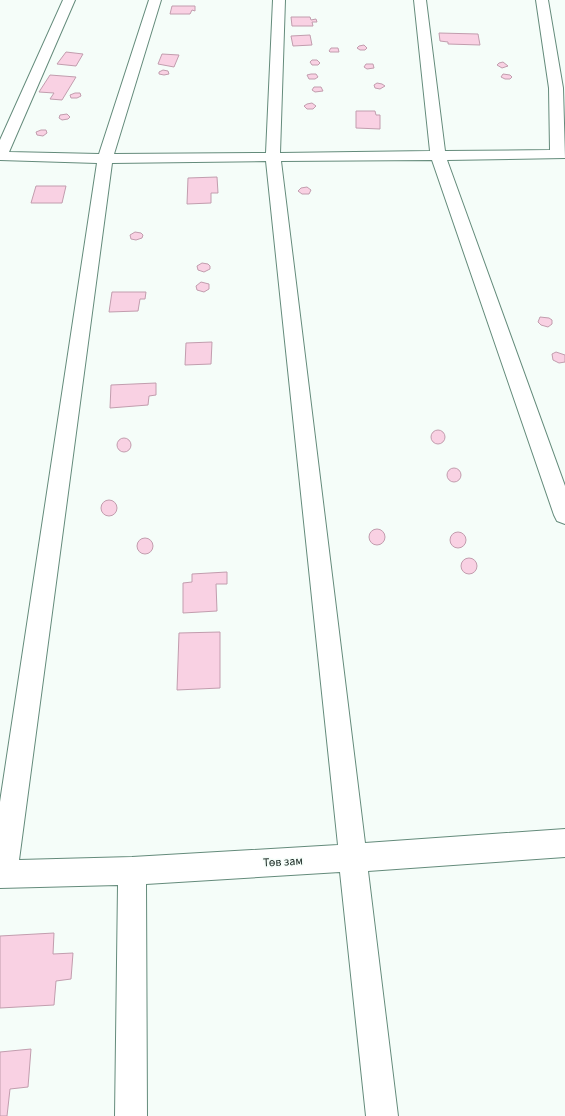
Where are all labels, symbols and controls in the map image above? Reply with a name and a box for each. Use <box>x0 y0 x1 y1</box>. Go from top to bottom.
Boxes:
street label: Төв зам <box>263 852 303 872</box>

